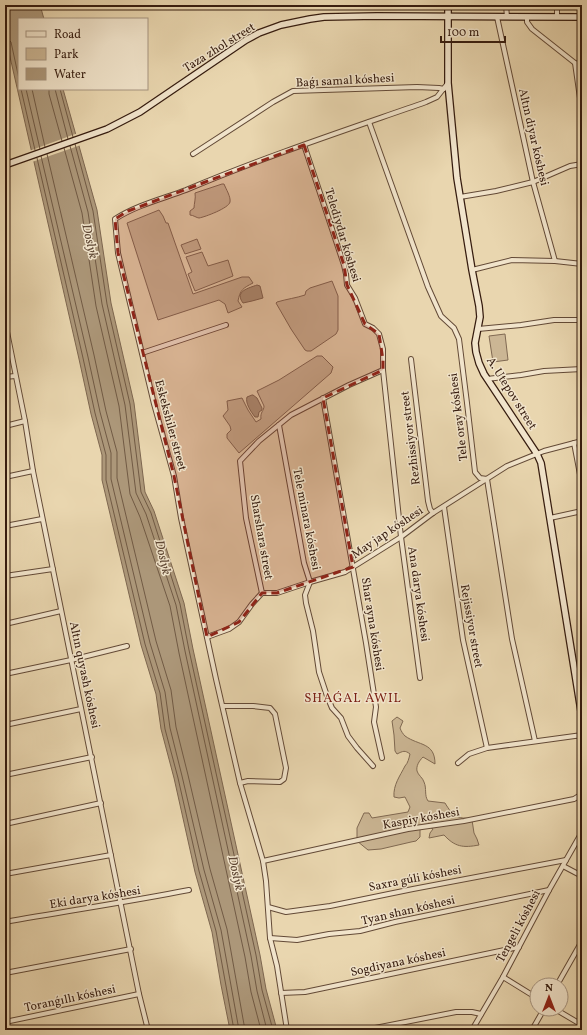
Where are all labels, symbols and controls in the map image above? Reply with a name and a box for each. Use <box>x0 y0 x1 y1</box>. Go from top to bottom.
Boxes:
legend <box>18 18 148 90</box>
scale bar <box>441 18 505 44</box>
street label: Taza zhol street <box>181 19 259 76</box>
text: 100 m <box>447 25 480 41</box>
text: Road <box>54 27 81 43</box>
text: Park <box>54 47 79 63</box>
text: Water <box>54 67 86 83</box>
street label: Baǵı samal kóshesi <box>295 70 395 92</box>
street label: Altın diyar kóshesi <box>514 87 552 188</box>
street label: Telediydar kóshesi <box>320 186 364 285</box>
water label: Doslyk <box>76 222 102 261</box>
street label: A. Utepov street <box>482 354 540 433</box>
street label: Tele oray kóshesi <box>446 372 472 462</box>
street label: Eskekshiler street <box>150 378 190 472</box>
street label: Rezhissiyor street <box>397 390 425 486</box>
street label: Tele minara kóshesi <box>288 467 324 572</box>
street label: Sharshara street <box>246 493 276 581</box>
street label: May jap kóshesi <box>348 503 427 563</box>
water label: Doslyk <box>149 538 175 577</box>
street label: Ana darya kóshesi <box>403 545 433 643</box>
street label: Shar ayna kóshesi <box>357 576 387 672</box>
street label: Rejissiyor street <box>456 583 486 669</box>
street label: Altın quyash kóshesi <box>65 620 103 731</box>
district label: SHAǴAL AWIL <box>304 690 402 708</box>
street label: Kaspiy kóshesi <box>382 804 461 834</box>
water label: Doslyk <box>222 854 248 893</box>
street label: Saxra gúli kóshesi <box>367 862 463 896</box>
street label: Eki darya kóshesi <box>49 883 142 913</box>
street label: Tengeli kóshesi <box>493 887 545 966</box>
street label: Tyan shan kóshesi <box>360 892 457 930</box>
street label: Sogdiyana kóshesi <box>349 945 448 981</box>
north arrow <box>529 977 569 1017</box>
street label: Toranǵıllı kóshesi <box>23 981 118 1016</box>
text: N <box>545 981 553 996</box>

